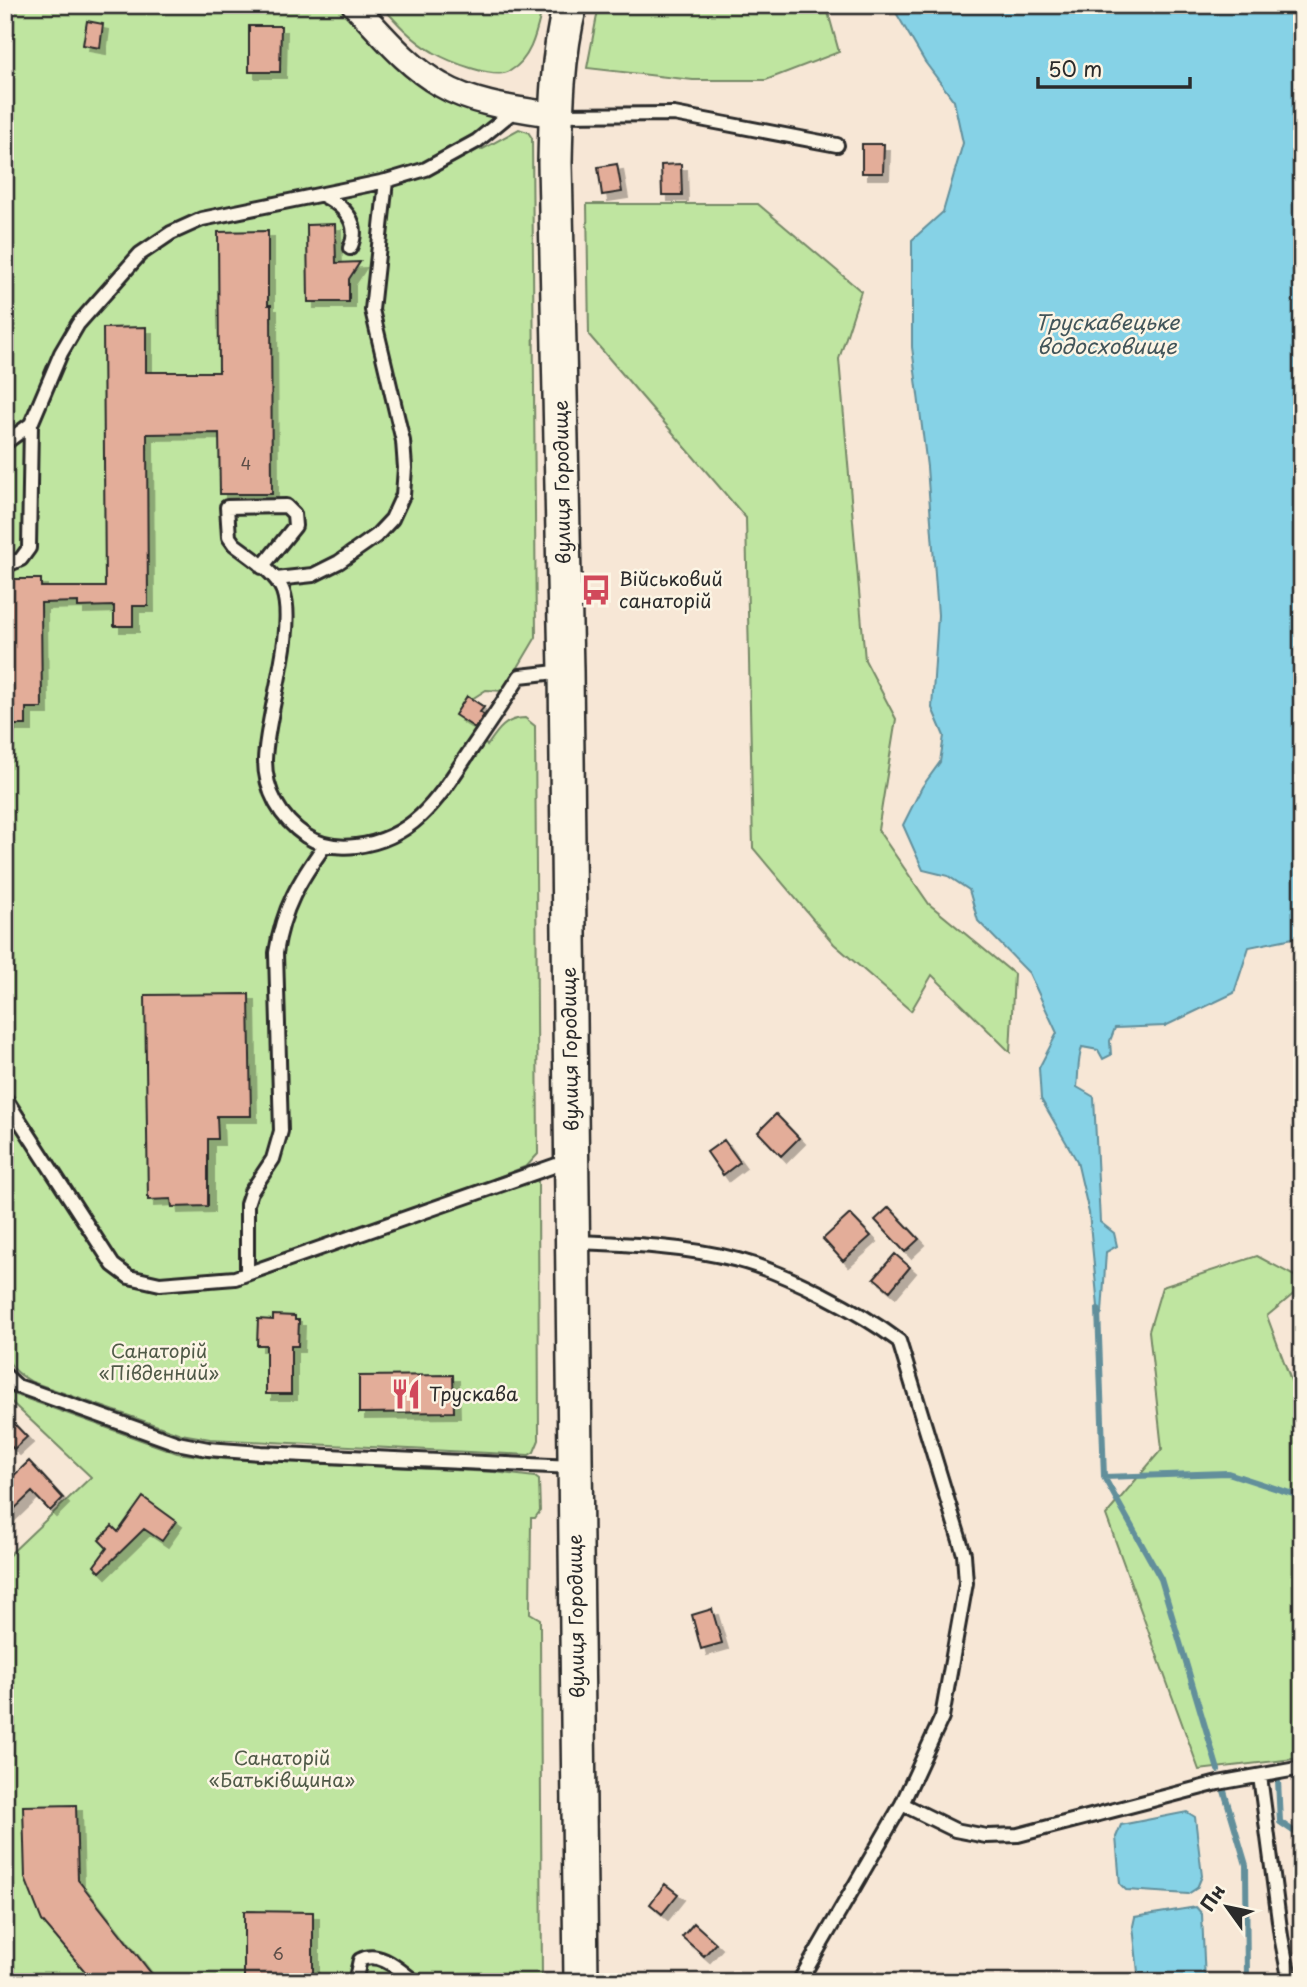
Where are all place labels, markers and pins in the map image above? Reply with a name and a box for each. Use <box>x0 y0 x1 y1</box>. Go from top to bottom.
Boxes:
place label: Військовий санаторій <box>619 564 723 614</box>
bus stop icon: Військовий санаторій <box>579 573 613 607</box>
restaurant icon: Трускава <box>389 1377 423 1411</box>
place label: Трускава <box>429 1379 518 1407</box>

